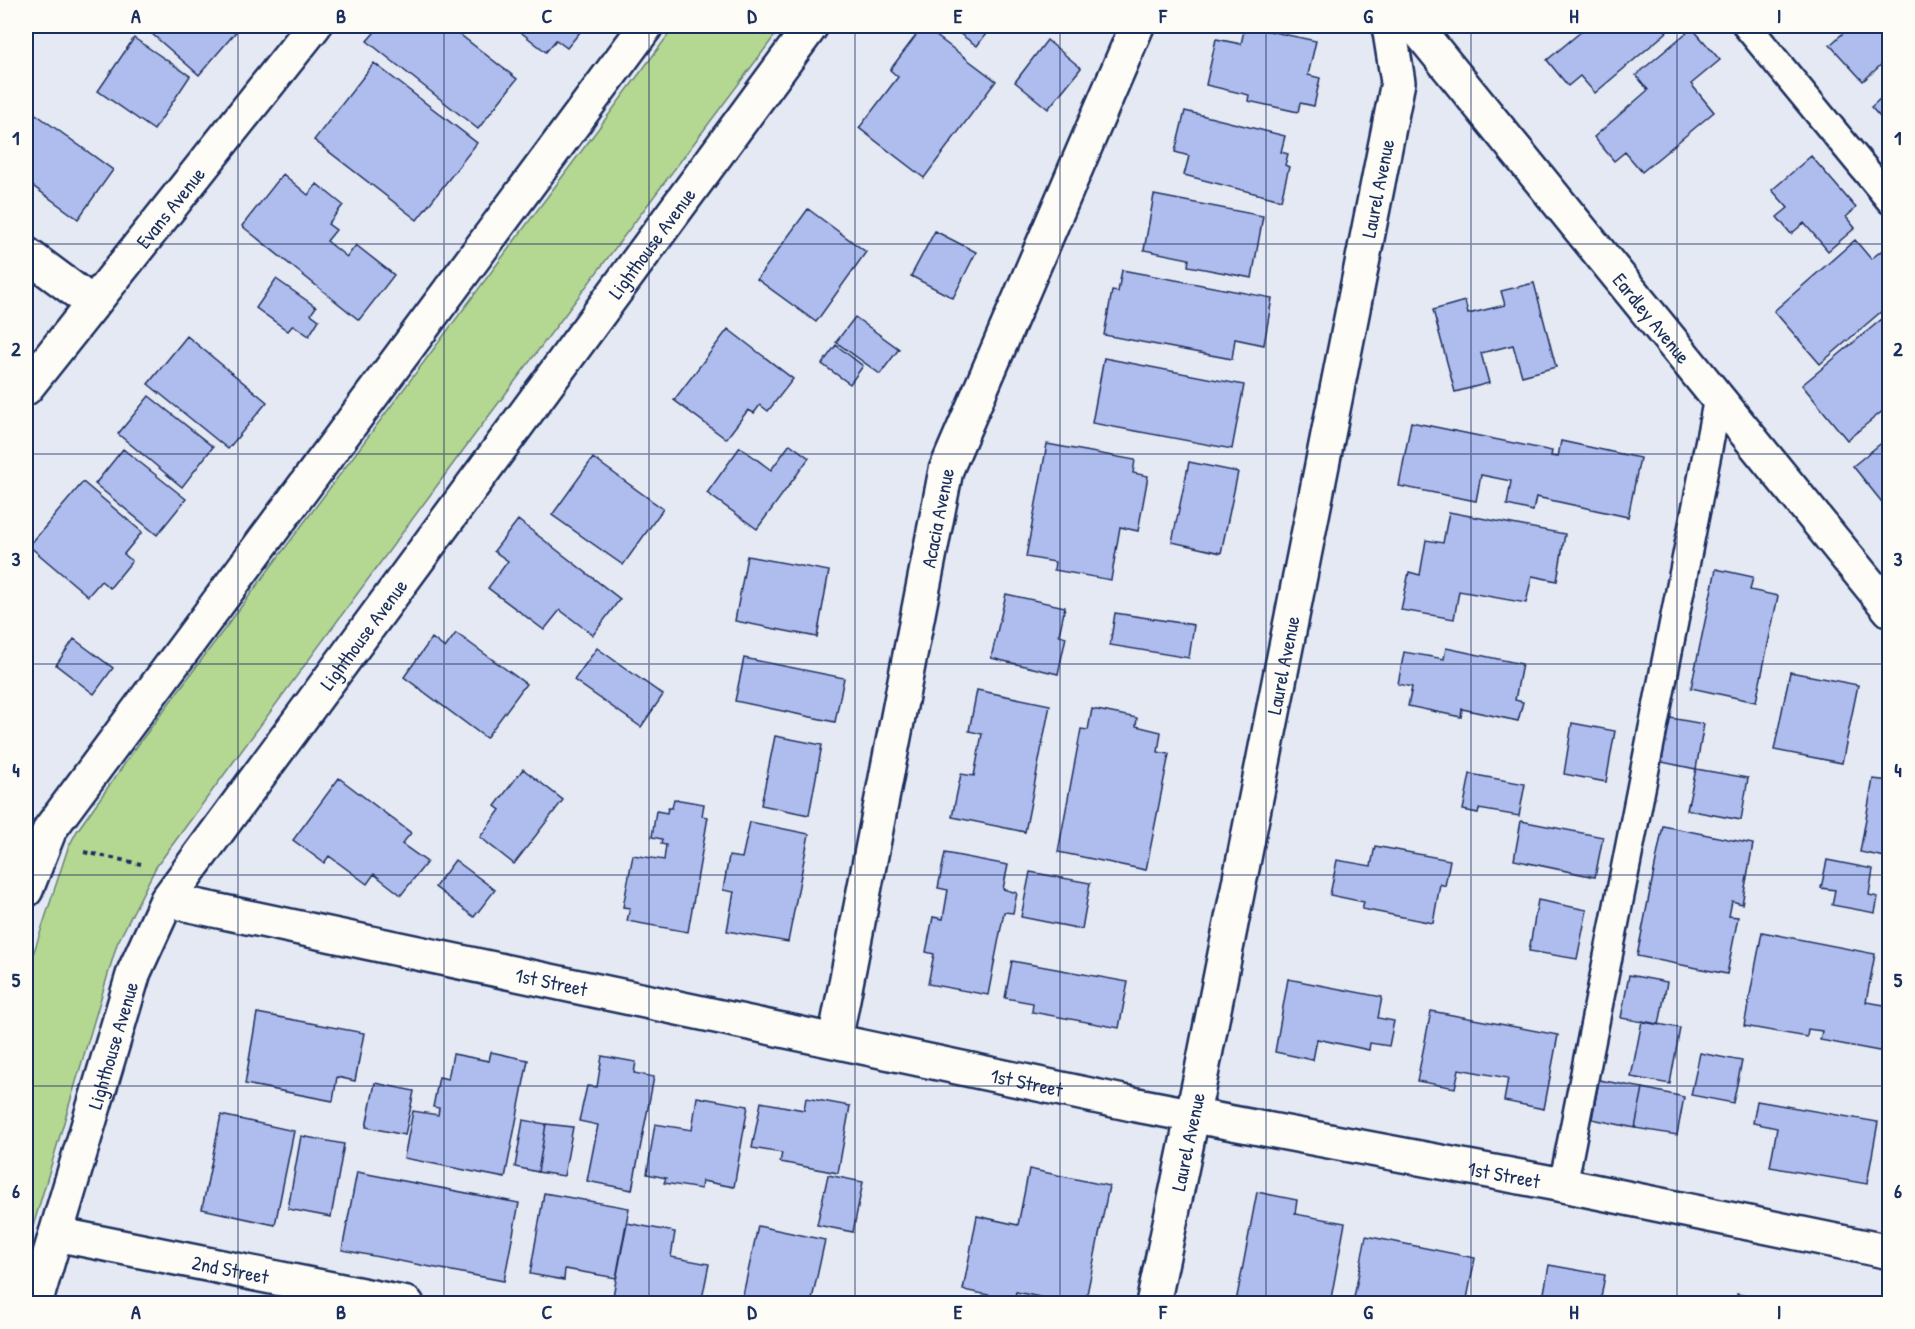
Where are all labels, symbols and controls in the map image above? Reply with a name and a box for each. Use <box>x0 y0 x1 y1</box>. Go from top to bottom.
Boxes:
text: A <box>131 2 141 29</box>
text: B <box>336 2 346 29</box>
text: C <box>542 2 553 29</box>
text: D <box>747 2 757 29</box>
text: E <box>954 2 963 29</box>
text: F <box>1158 2 1168 29</box>
text: G <box>1363 2 1373 29</box>
text: H <box>1569 2 1579 29</box>
text: I <box>1777 2 1781 29</box>
text: 1 <box>12 124 20 151</box>
text: 1 <box>1894 124 1902 151</box>
street label: Laurel Avenue <box>1354 137 1400 240</box>
street label: Evans Avenue <box>129 161 211 254</box>
street label: Lighthouse Avenue <box>601 182 701 304</box>
street label: Eardley Avenue <box>1607 267 1697 369</box>
text: 2 <box>11 335 21 362</box>
text: 2 <box>1893 335 1903 362</box>
street label: Acacia Avenue <box>914 466 960 570</box>
text: 3 <box>12 545 21 572</box>
text: 3 <box>1894 545 1903 572</box>
street label: Lighthouse Avenue <box>313 573 413 695</box>
street label: Laurel Avenue <box>1259 613 1305 716</box>
text: 4 <box>12 756 20 783</box>
text: 4 <box>1894 756 1902 783</box>
street label: 1st Street <box>513 960 591 1002</box>
text: 5 <box>12 966 21 993</box>
text: 5 <box>1894 966 1903 993</box>
street label: Lighthouse Avenue <box>80 978 144 1112</box>
street label: 1st Street <box>988 1061 1067 1103</box>
street label: Laurel Avenue <box>1164 1090 1210 1193</box>
street label: 1st Street <box>1466 1154 1544 1194</box>
text: 6 <box>12 1177 20 1204</box>
text: 6 <box>1894 1177 1902 1204</box>
street label: 2nd Street <box>190 1248 272 1290</box>
text: A <box>131 1298 141 1325</box>
text: B <box>336 1298 346 1325</box>
text: C <box>542 1298 553 1325</box>
text: D <box>747 1298 757 1325</box>
text: E <box>954 1298 963 1325</box>
text: F <box>1158 1298 1168 1325</box>
text: G <box>1363 1298 1373 1325</box>
text: H <box>1569 1298 1579 1325</box>
text: I <box>1777 1298 1781 1325</box>

